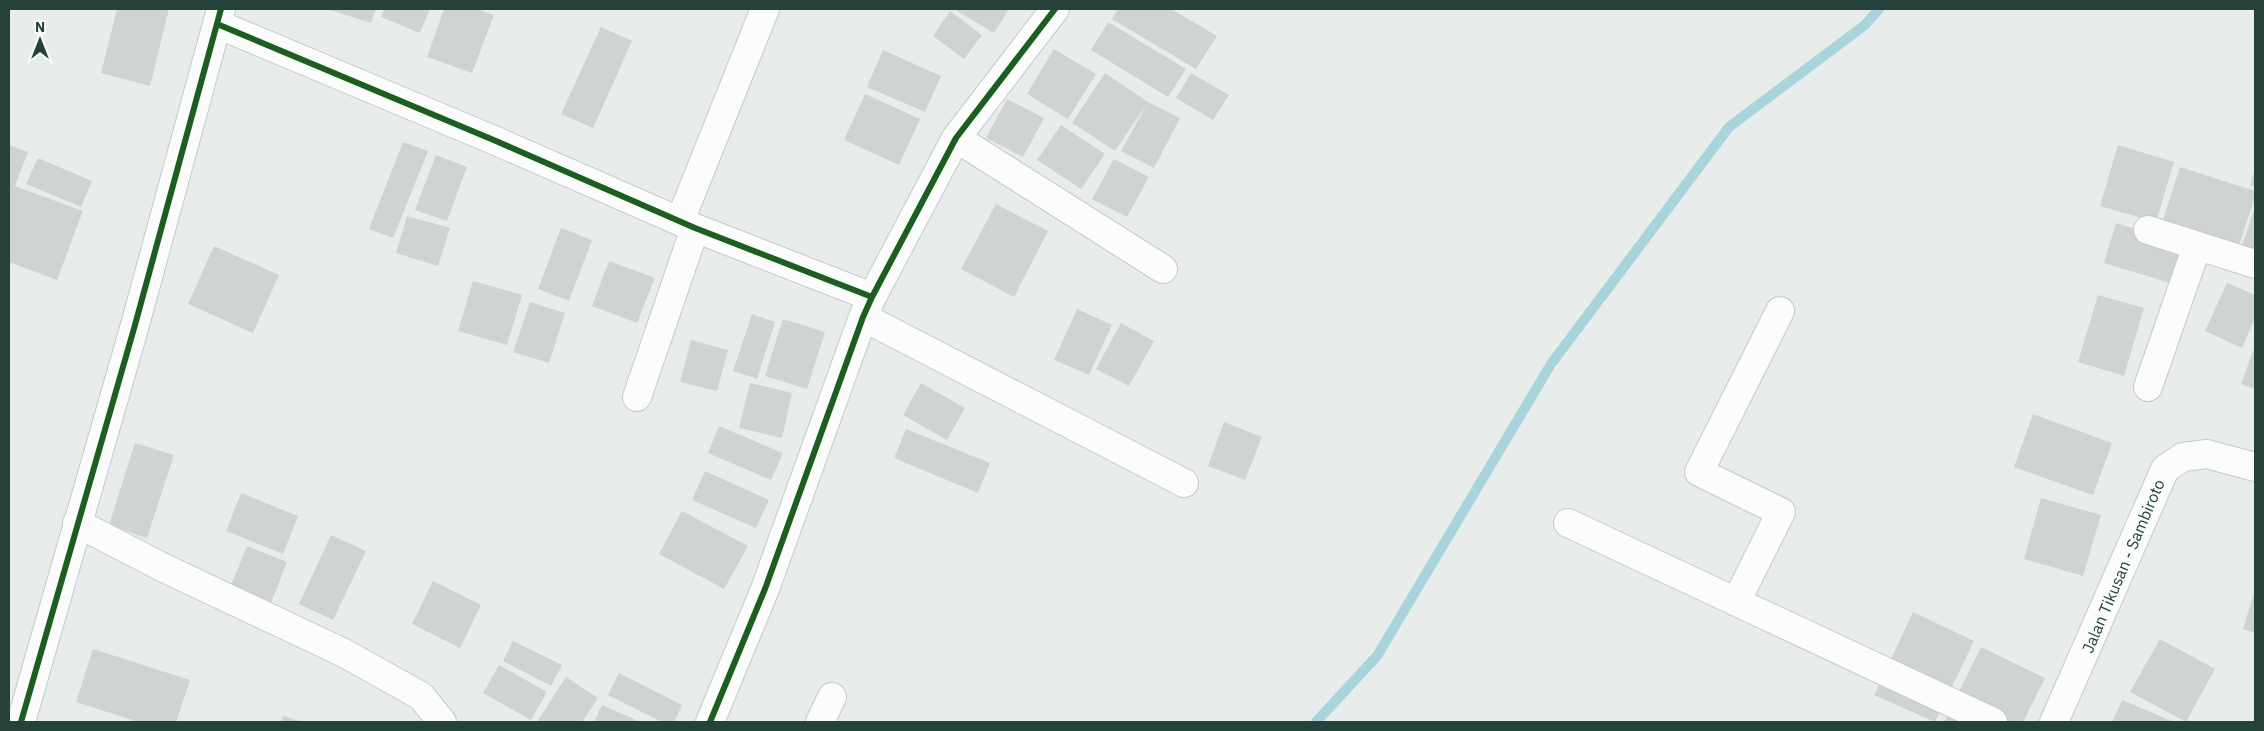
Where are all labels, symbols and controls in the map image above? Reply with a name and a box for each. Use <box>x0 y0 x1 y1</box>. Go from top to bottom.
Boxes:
north arrow <box>15 15 65 65</box>
text: N <box>35 18 45 36</box>
street label: Jalan Tikusan - Sambiroto <box>2077 476 2169 656</box>

